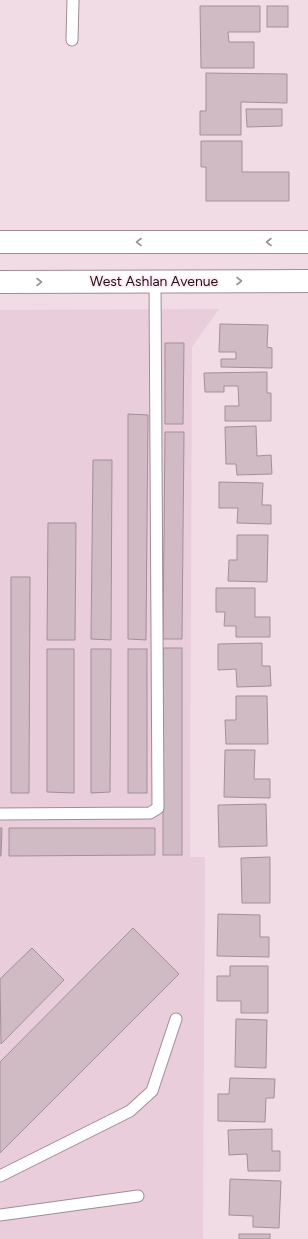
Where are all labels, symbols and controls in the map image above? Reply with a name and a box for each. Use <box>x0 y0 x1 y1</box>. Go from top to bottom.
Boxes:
one-way arrow <box>136 238 142 246</box>
one-way arrow <box>266 238 272 246</box>
street label: West Ashlan Avenue <box>90 273 219 290</box>
one-way arrow <box>36 277 42 286</box>
one-way arrow <box>236 277 242 285</box>

